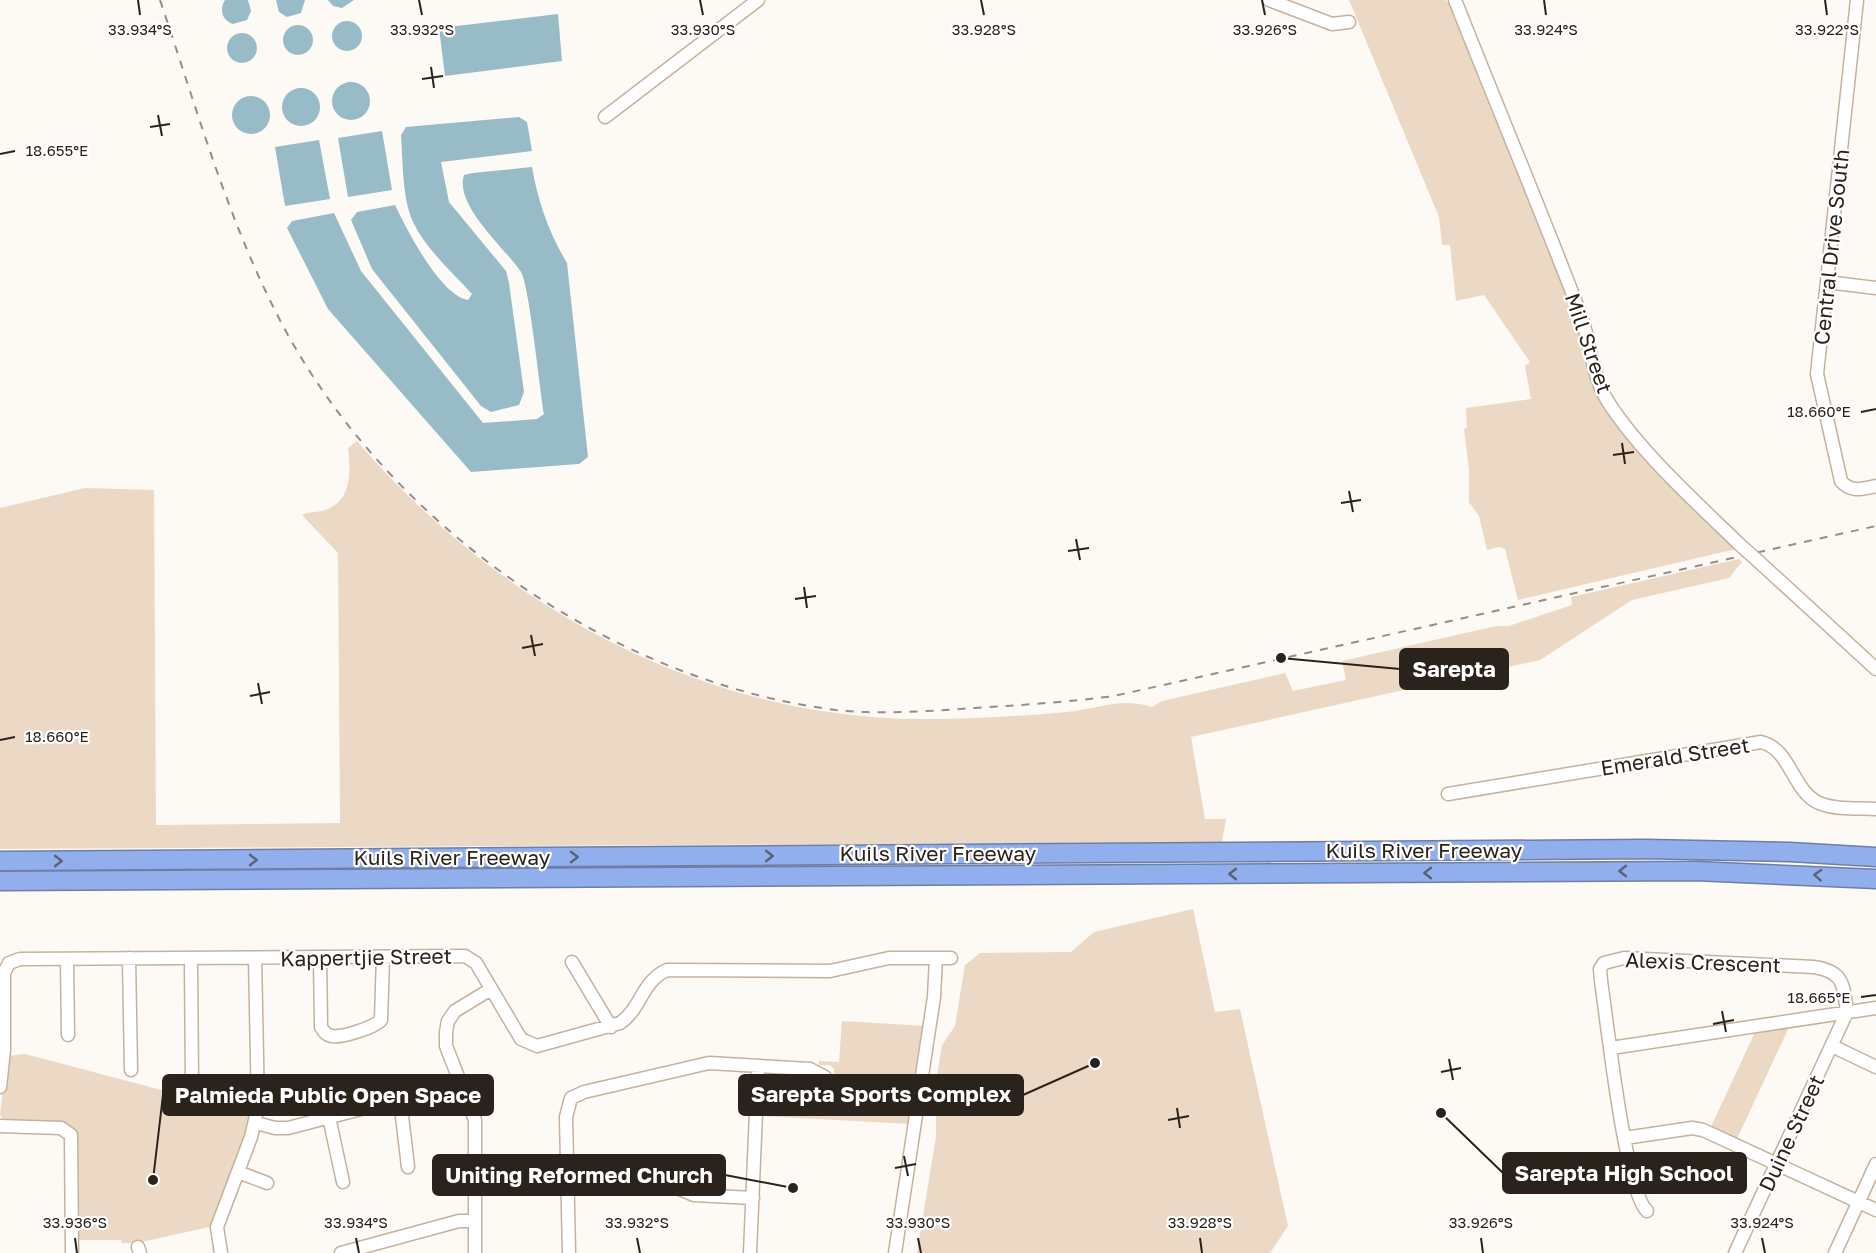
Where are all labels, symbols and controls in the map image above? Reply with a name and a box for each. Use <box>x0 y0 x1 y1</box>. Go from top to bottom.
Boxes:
text: 33.934°S <box>108 20 172 38</box>
text: 33.932°S <box>390 20 454 38</box>
text: 33.930°S <box>671 20 735 38</box>
text: 33.928°S <box>952 20 1016 38</box>
text: 33.926°S <box>1233 20 1297 38</box>
text: 33.924°S <box>1514 20 1578 38</box>
text: 33.922°S <box>1795 20 1859 38</box>
text: 18.655°E <box>26 141 88 159</box>
street label: Central Drive South <box>1808 148 1854 346</box>
street label: Mill Street <box>1560 289 1618 397</box>
text: 18.660°E <box>1787 402 1851 420</box>
callout: Sarepta <box>1400 649 1508 689</box>
text: Sarepta <box>1412 655 1496 682</box>
text: 18.660°E <box>25 727 89 745</box>
street label: Emerald Street <box>1599 731 1751 781</box>
street label: Kuils River Freeway <box>1326 837 1523 863</box>
street label: Kuils River Freeway <box>840 840 1037 866</box>
street label: Kuils River Freeway <box>354 844 551 870</box>
one-way arrow <box>765 850 774 862</box>
one-way arrow <box>570 851 579 863</box>
one-way arrow <box>249 854 258 866</box>
one-way arrow <box>54 855 63 867</box>
one-way arrow <box>1618 865 1627 877</box>
one-way arrow <box>1423 866 1432 879</box>
one-way arrow <box>1228 868 1237 880</box>
one-way arrow <box>1813 868 1822 881</box>
street label: Kappertjie Street <box>280 943 452 971</box>
street label: Alexis Crescent <box>1625 946 1781 978</box>
text: 18.665°E <box>1788 988 1850 1006</box>
street label: Duine Street <box>1753 1071 1829 1195</box>
callout: Palmieda Public Open Space <box>163 1075 493 1115</box>
callout: Sarepta Sports Complex <box>739 1075 1023 1115</box>
text: Sarepta Sports Complex <box>751 1080 1011 1107</box>
text: Palmieda Public Open Space <box>175 1081 481 1108</box>
callout: Sarepta High School <box>1503 1153 1746 1193</box>
callout: Uniting Reformed Church <box>433 1155 725 1195</box>
text: Sarepta High School <box>1515 1159 1733 1186</box>
text: Uniting Reformed Church <box>445 1161 713 1188</box>
text: 33.936°S <box>43 1213 107 1231</box>
text: 33.934°S <box>324 1213 388 1231</box>
text: 33.932°S <box>605 1213 669 1231</box>
text: 33.930°S <box>886 1213 950 1231</box>
text: 33.928°S <box>1168 1213 1232 1231</box>
text: 33.926°S <box>1449 1213 1513 1231</box>
text: 33.924°S <box>1730 1213 1794 1231</box>

